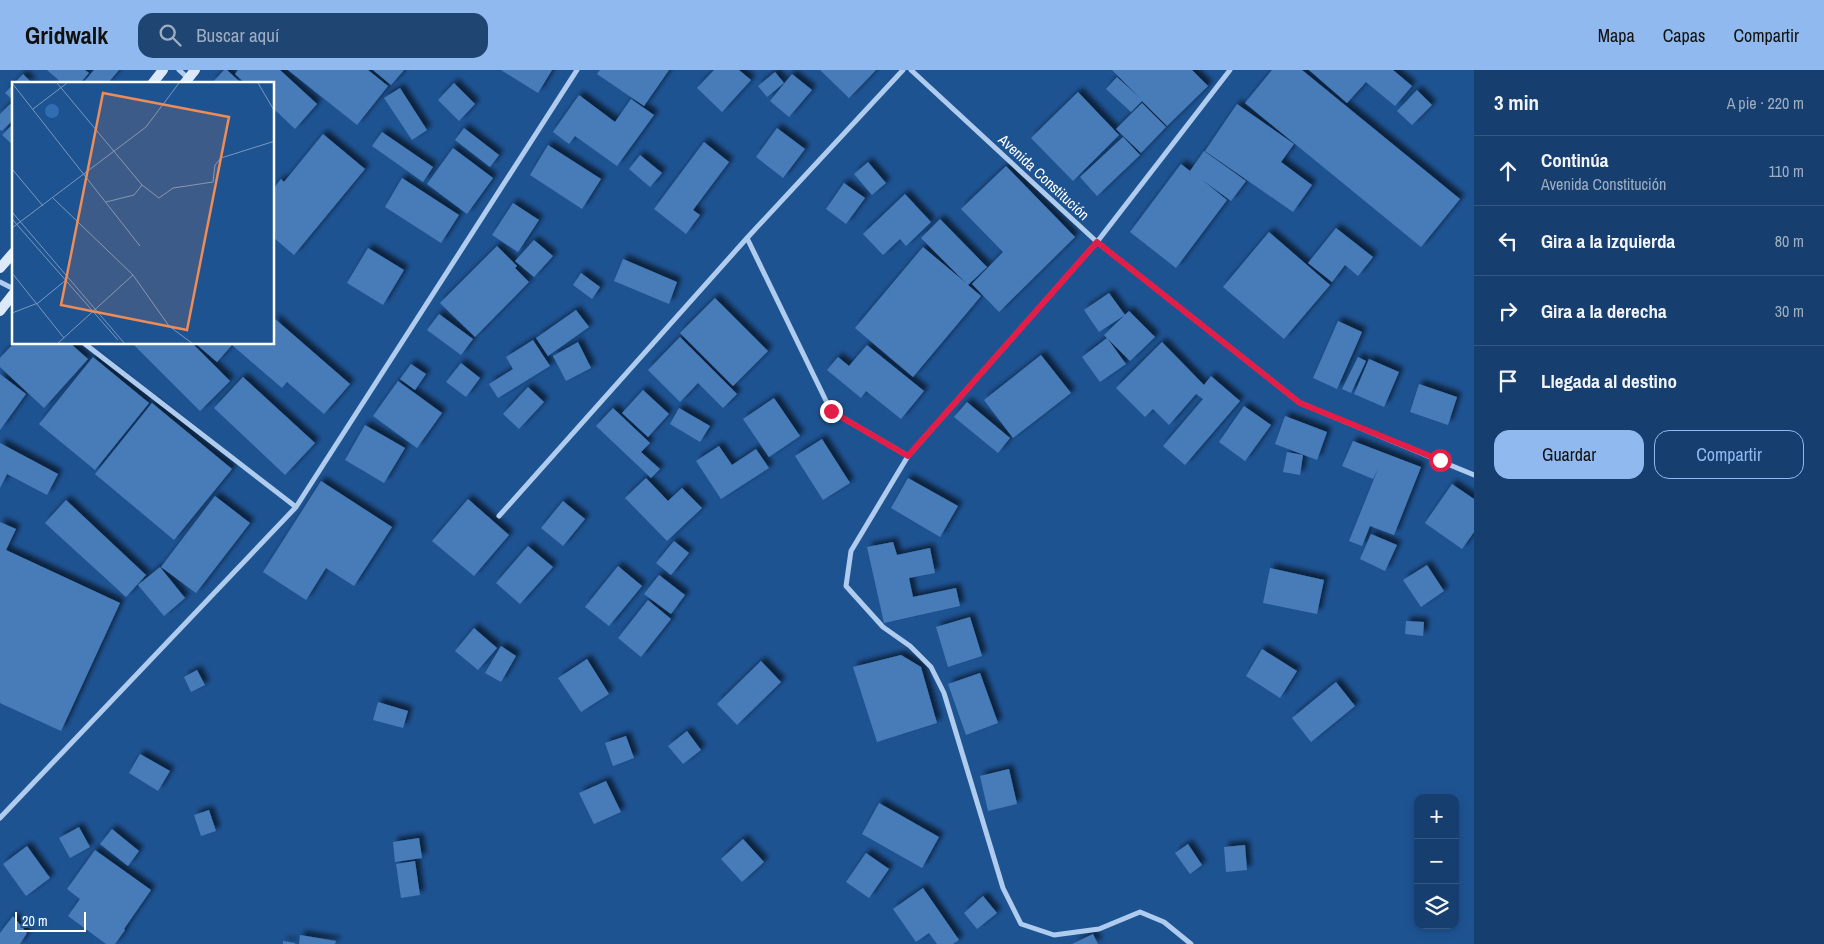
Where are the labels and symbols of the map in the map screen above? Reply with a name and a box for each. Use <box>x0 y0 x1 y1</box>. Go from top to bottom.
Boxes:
inset map <box>12 82 275 345</box>
street label: Avenida Constitución <box>993 129 1094 225</box>
route end <box>820 400 843 423</box>
route start <box>1429 449 1452 472</box>
scale bar <box>15 909 86 932</box>

